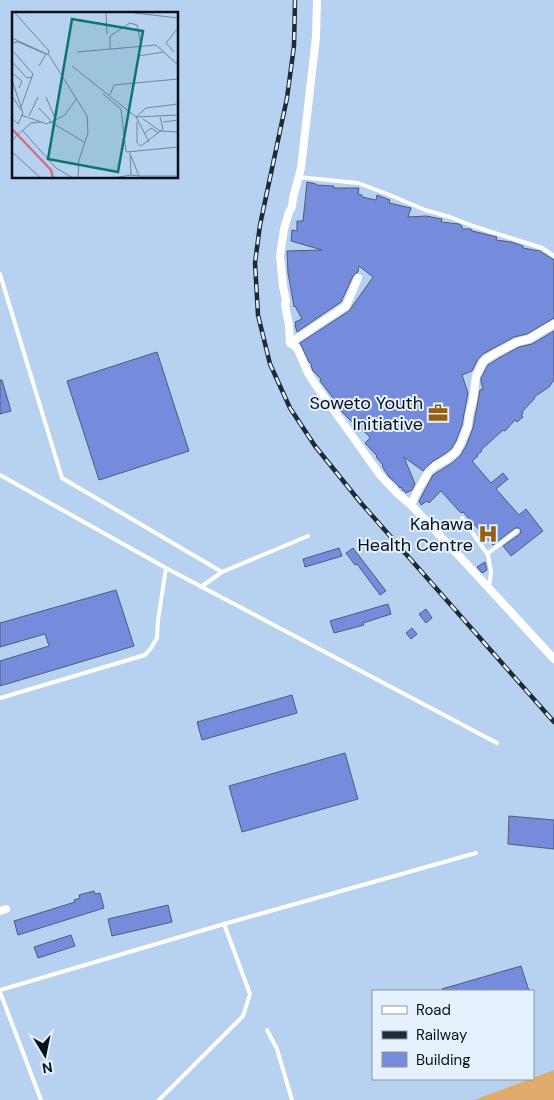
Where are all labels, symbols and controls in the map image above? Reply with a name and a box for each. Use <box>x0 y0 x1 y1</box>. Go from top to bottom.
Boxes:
inset map <box>12 12 179 179</box>
place label: Soweto Youth Initiative <box>309 391 423 436</box>
office icon: Soweto Youth Initiative <box>427 402 449 424</box>
place label: Kahawa Health Centre <box>357 512 473 557</box>
hospital icon: Kahawa Health Centre <box>477 523 499 545</box>
legend <box>372 990 534 1080</box>
text: Road <box>416 1000 451 1020</box>
text: Railway <box>416 1025 468 1045</box>
north arrow <box>20 1030 70 1080</box>
text: Building <box>416 1050 471 1070</box>
text: N <box>41 1058 54 1078</box>

